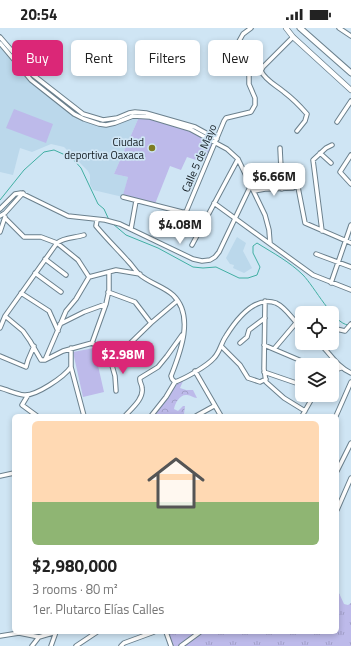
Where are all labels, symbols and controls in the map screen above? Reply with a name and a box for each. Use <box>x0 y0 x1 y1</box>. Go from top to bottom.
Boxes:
text: 20:54 <box>20 3 57 26</box>
chip: Buy <box>12 40 63 76</box>
chip: Rent <box>71 40 127 76</box>
chip: Filters <box>135 40 200 76</box>
chip: New <box>208 40 263 76</box>
street label: Calle 5 de Mayo <box>177 121 221 195</box>
place label: Ciudad deportiva Oaxaca <box>64 134 144 163</box>
marker: Ciudad deportiva Oaxaca <box>147 143 157 153</box>
pin: $6.66M <box>241 163 307 197</box>
text: $6.66M <box>252 166 296 186</box>
pin: $4.08M <box>147 211 213 245</box>
text: $4.08M <box>158 214 202 234</box>
map controls <box>295 306 339 402</box>
button: locate <box>295 306 339 350</box>
pin: $2.98M <box>90 341 156 375</box>
text: $2.98M <box>101 344 145 364</box>
button: layers <box>295 358 339 402</box>
icon: home <box>140 447 212 519</box>
text: $2,980,000 <box>32 553 117 579</box>
text: 3 rooms · 80 m² <box>32 579 118 599</box>
text: 1er. Plutarco Elías Calles <box>32 599 164 619</box>

